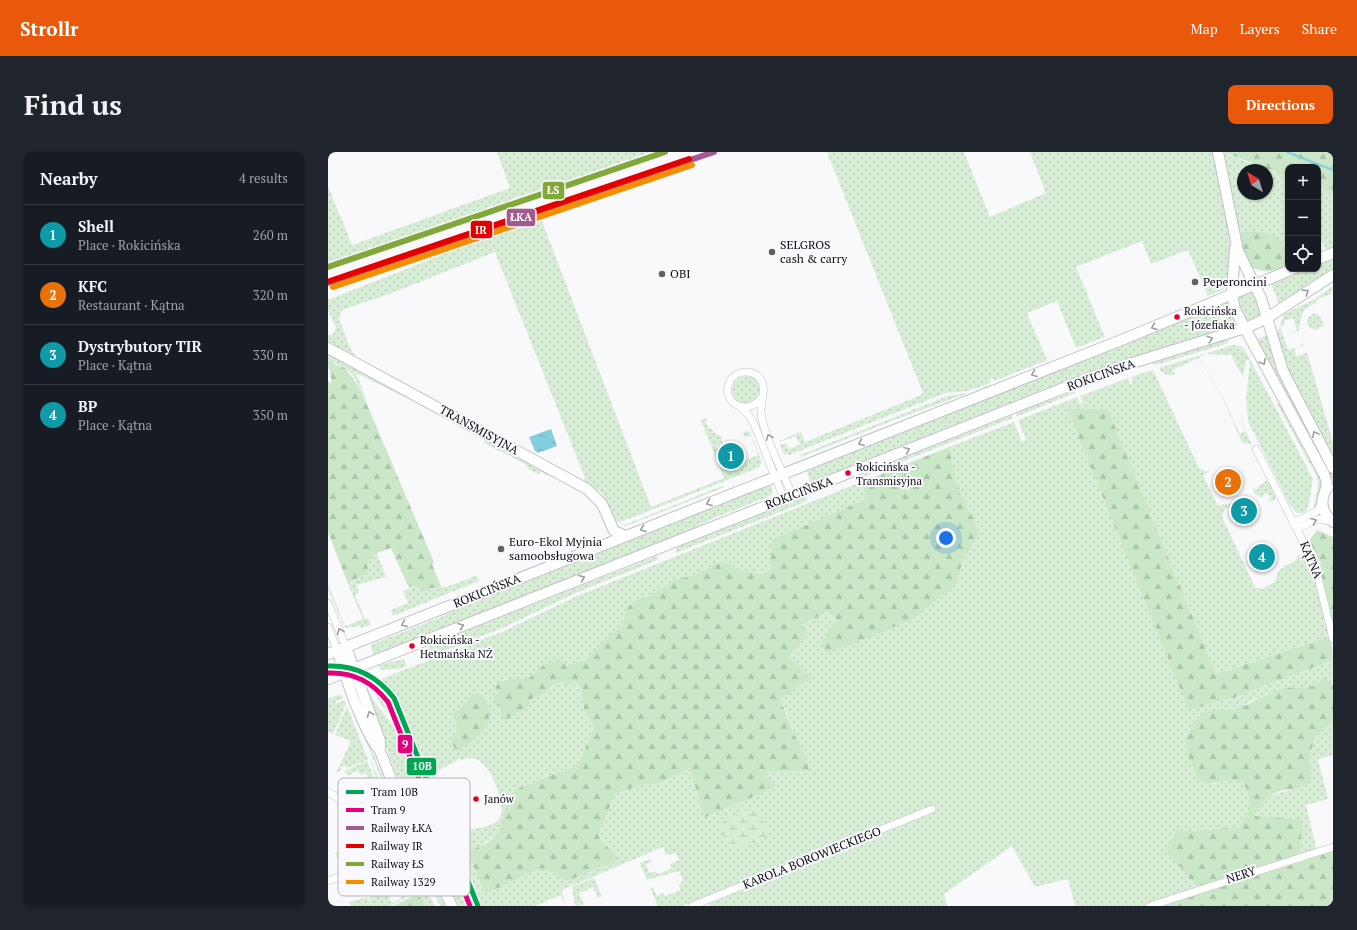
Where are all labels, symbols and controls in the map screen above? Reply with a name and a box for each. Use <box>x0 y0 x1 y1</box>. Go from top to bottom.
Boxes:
text: Strollr <box>20 16 78 41</box>
text: Map <box>1191 19 1218 38</box>
text: Layers <box>1240 19 1280 38</box>
text: Share <box>1302 19 1337 38</box>
button: Directions <box>1228 85 1333 124</box>
text: Find us <box>24 86 122 123</box>
north arrow <box>1237 164 1273 200</box>
map controls <box>1285 164 1321 272</box>
button: + <box>1285 164 1321 200</box>
text: Nearby <box>40 167 98 190</box>
text: 4 results <box>239 169 288 187</box>
line badge: ŁS <box>542 181 565 200</box>
text: ŁS <box>547 183 559 197</box>
button: − <box>1285 200 1321 236</box>
line badge: ŁKA <box>506 208 536 227</box>
text: ŁKA <box>510 210 533 224</box>
text: Shell <box>78 216 114 236</box>
line badge: IR <box>470 220 493 239</box>
text: IR <box>475 223 487 237</box>
text: 1 <box>49 226 57 244</box>
text: 260 m <box>253 226 288 244</box>
text: Place · Rokicińska <box>78 236 180 254</box>
button: locate <box>1285 236 1321 272</box>
place label: SELGROS cash & carry <box>780 237 848 266</box>
marker: SELGROS cash & carry <box>767 247 777 257</box>
place label: OBI <box>670 266 690 281</box>
marker: OBI <box>657 269 667 279</box>
place label: Peperoncini <box>1203 274 1267 289</box>
text: KFC <box>78 276 107 296</box>
marker: Peperoncini <box>1190 277 1200 287</box>
text: 2 <box>49 286 57 304</box>
text: 320 m <box>253 286 288 304</box>
one-way arrow <box>1302 290 1309 297</box>
text: Restaurant · Kątna <box>78 296 185 314</box>
place label: Rokicińska - Józefiaka <box>1184 304 1237 332</box>
marker: Rokicińska - Józefiaka <box>1172 312 1182 322</box>
one-way arrow <box>1151 322 1158 330</box>
one-way arrow <box>1207 335 1214 344</box>
text: Dystrybutory TIR <box>78 336 202 356</box>
text: 3 <box>49 346 57 364</box>
text: 330 m <box>253 346 288 364</box>
street label: ROKICIŃSKA <box>1065 355 1137 394</box>
text: Place · Kątna <box>78 356 152 374</box>
one-way arrow <box>1259 358 1266 365</box>
one-way arrow <box>1030 370 1037 378</box>
text: BP <box>78 396 97 416</box>
street label: TRANSMISYJNA <box>437 402 522 458</box>
text: 4 <box>49 406 57 424</box>
text: 350 m <box>253 406 288 424</box>
text: Place · Kątna <box>78 416 152 434</box>
one-way arrow <box>1312 431 1319 438</box>
one-way arrow <box>765 434 773 441</box>
one-way arrow <box>857 438 864 446</box>
pin: 1 <box>718 441 744 471</box>
one-way arrow <box>903 447 910 455</box>
place label: Rokicińska - Transmisyjna <box>856 460 922 488</box>
pin: 2 <box>1215 467 1241 497</box>
marker: Rokicińska - Transmisyjna <box>843 468 853 478</box>
street label: ROKICIŃSKA <box>763 473 835 512</box>
pin: 3 <box>1231 496 1257 526</box>
one-way arrow <box>705 498 712 506</box>
one-way arrow <box>1310 518 1317 526</box>
one-way arrow <box>639 524 646 532</box>
your location <box>936 528 956 548</box>
place label: Euro-Ekol Myjnia samoobsługowa <box>509 534 602 563</box>
street label: KĄTNA <box>1297 539 1326 581</box>
pin: 4 <box>1249 542 1275 572</box>
marker: Euro-Ekol Myjnia samoobsługowa <box>496 544 506 554</box>
street label: ROKICIŃSKA <box>451 570 523 611</box>
one-way arrow <box>579 575 586 583</box>
one-way arrow <box>400 619 407 627</box>
one-way arrow <box>457 623 465 631</box>
one-way arrow <box>336 628 344 635</box>
place label: Rokicińska - Hetmańska NŻ <box>420 633 493 661</box>
marker: Rokicińska - Hetmańska NŻ <box>407 641 417 651</box>
one-way arrow <box>367 711 375 718</box>
line badge: 9 <box>397 734 413 754</box>
text: 9 <box>402 737 408 751</box>
line badge: 10B <box>406 757 437 776</box>
text: 10B <box>412 759 432 773</box>
legend <box>338 778 470 896</box>
text: Tram 10B <box>371 785 418 799</box>
place label: Janów <box>484 792 515 806</box>
marker: Janów <box>471 794 481 804</box>
text: Tram 9 <box>371 803 405 817</box>
text: Railway ŁKA <box>371 821 433 835</box>
street label: KAROLA BOROWIECKIEGO <box>741 823 883 892</box>
text: Railway IR <box>371 839 423 853</box>
text: Railway ŁS <box>371 857 424 871</box>
street label: NERY <box>1224 863 1258 886</box>
text: Railway 1329 <box>371 875 436 889</box>

